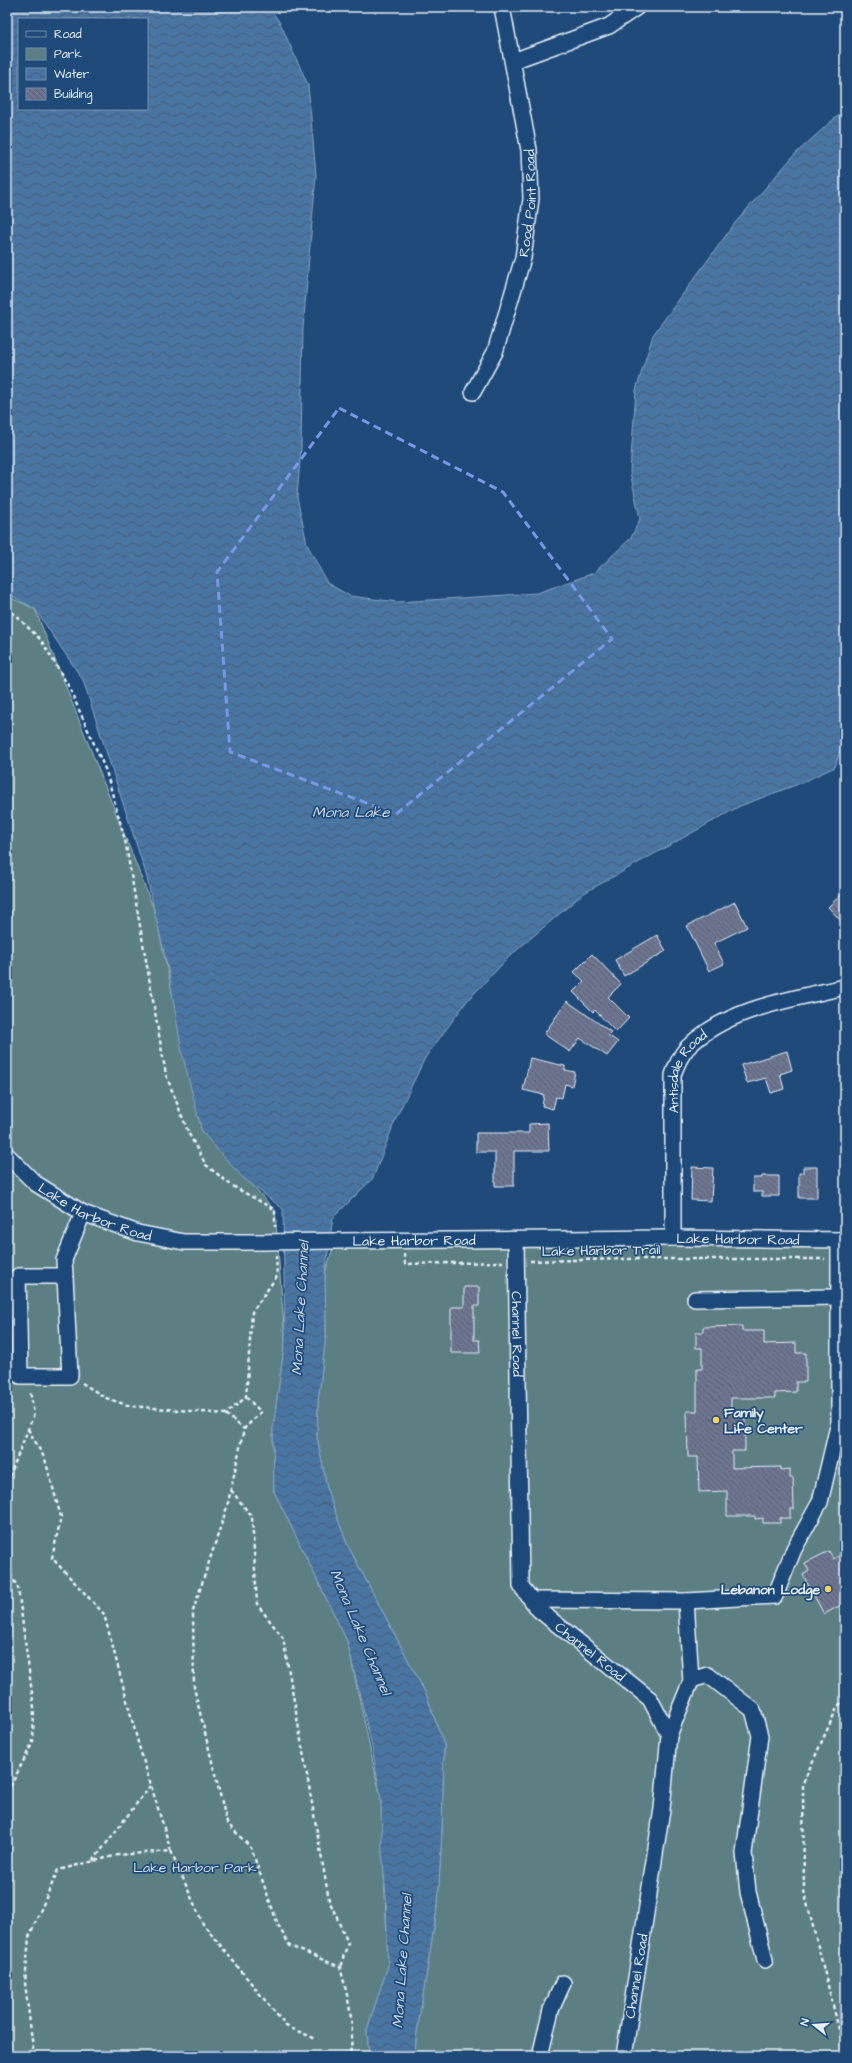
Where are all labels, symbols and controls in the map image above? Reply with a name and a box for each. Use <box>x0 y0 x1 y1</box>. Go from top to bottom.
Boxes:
legend <box>18 18 148 110</box>
text: Road <box>54 26 82 43</box>
text: Park <box>54 46 82 63</box>
text: Water <box>54 66 90 83</box>
text: Building <box>54 86 92 104</box>
street label: Rood Point Road <box>514 149 542 258</box>
water label: Mona Lake <box>312 802 391 823</box>
street label: Antisdale Road <box>664 1025 712 1113</box>
street label: Lake Harbor Road <box>34 1178 153 1246</box>
street label: Lake Harbor Road <box>676 1229 800 1250</box>
street label: Lake Harbor Road <box>352 1231 476 1252</box>
water label: Mona Lake Channel <box>286 1239 315 1376</box>
street label: Lake Harbor Trail <box>541 1240 661 1262</box>
street label: Channel Road <box>506 1291 527 1377</box>
place label: Family Life Center <box>724 1403 803 1439</box>
marker: Family Life Center <box>711 1415 721 1425</box>
water label: Mona Lake Channel <box>325 1566 397 1700</box>
place label: Lebanon Lodge <box>721 1580 820 1601</box>
marker: Lebanon Lodge <box>823 1584 833 1594</box>
street label: Channel Road <box>550 1617 629 1687</box>
park label: Lake Harbor Park <box>133 1858 257 1878</box>
water label: Mona Lake Channel <box>387 1892 418 2029</box>
street label: Channel Road <box>620 1932 654 2020</box>
north arrow <box>794 2005 834 2045</box>
text: N <box>797 2017 813 2028</box>

